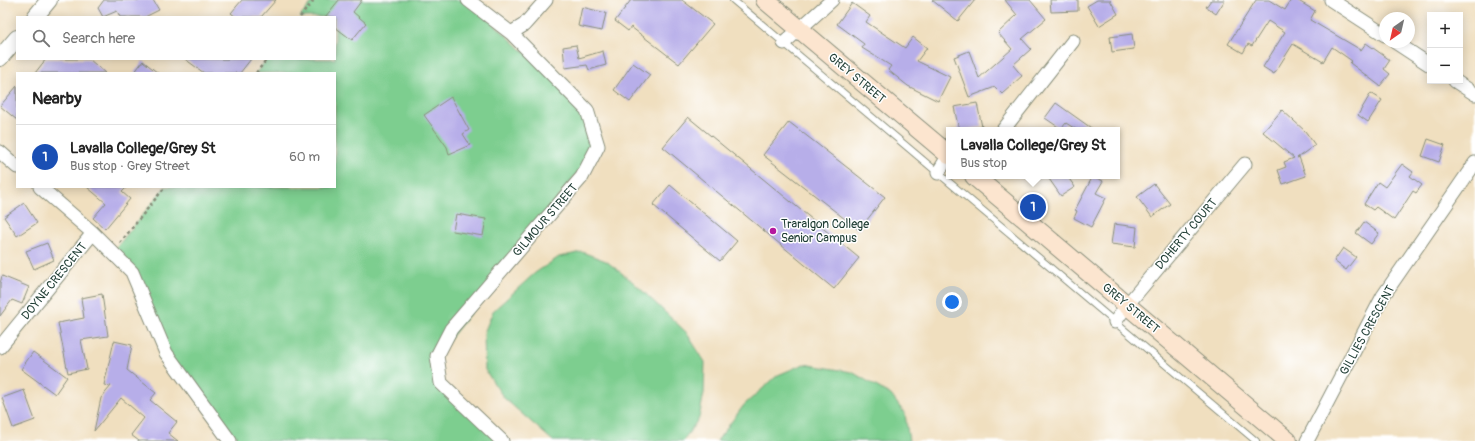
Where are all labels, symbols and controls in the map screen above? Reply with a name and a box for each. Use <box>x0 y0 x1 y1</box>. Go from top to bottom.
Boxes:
north arrow <box>1379 12 1415 48</box>
map controls <box>1427 12 1463 84</box>
button: + <box>1427 12 1463 48</box>
search box <box>16 16 336 60</box>
icon: search <box>30 27 52 49</box>
text: Search here <box>62 29 135 48</box>
button: − <box>1427 48 1463 84</box>
street label: GREY STREET <box>825 50 889 107</box>
text: Nearby <box>32 88 81 109</box>
popup <box>946 127 1120 179</box>
text: Lavalla College/Grey St <box>960 136 1106 155</box>
text: Lavalla College/Grey St <box>70 139 216 158</box>
text: 1 <box>42 149 48 165</box>
text: 60 m <box>289 149 320 165</box>
text: Bus stop <box>960 155 1007 171</box>
text: Bus stop · Grey Street <box>70 158 190 174</box>
street label: GILMOUR STREET <box>510 181 581 260</box>
pin: 1 <box>1020 192 1046 222</box>
street label: DOHERTY COURT <box>1152 195 1221 273</box>
place label: Traralgon College Senior Campus <box>781 217 869 246</box>
marker: Traralgon College Senior Campus <box>768 226 778 236</box>
street label: DOYNE CRESCENT <box>19 239 90 323</box>
street label: GREY STREET <box>1099 280 1163 337</box>
street label: GILLIES CRESCENT <box>1337 282 1398 378</box>
your location <box>942 292 962 312</box>

